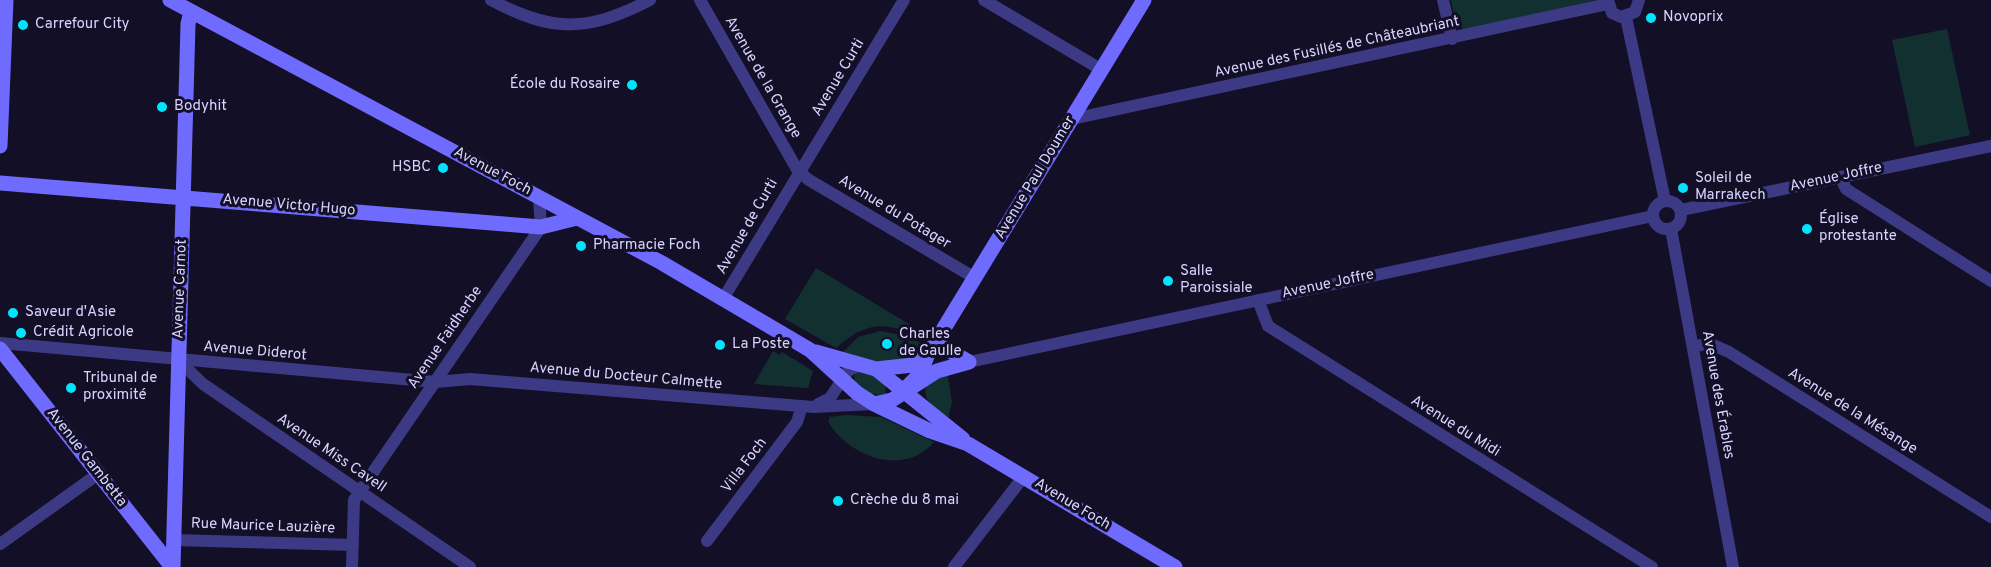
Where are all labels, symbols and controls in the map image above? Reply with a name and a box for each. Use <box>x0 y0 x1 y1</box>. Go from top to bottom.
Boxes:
place label: Novoprix <box>1663 9 1724 27</box>
marker: Novoprix <box>1644 11 1658 25</box>
street label: Avenue des Fusillés de Châteaubriant <box>1213 13 1461 83</box>
street label: Avenue de la Grange <box>720 14 804 142</box>
place label: Carrefour City <box>35 16 130 34</box>
marker: Carrefour City <box>16 18 30 32</box>
street label: Avenue Curti <box>809 36 869 120</box>
place label: École du Rosaire <box>510 76 620 94</box>
marker: École du Rosaire <box>625 78 639 92</box>
place label: Bodyhit <box>174 98 227 116</box>
marker: Bodyhit <box>155 100 169 114</box>
street label: Avenue Paul Doumer <box>992 113 1080 243</box>
street label: Avenue Foch <box>450 144 534 200</box>
place label: HSBC <box>392 159 431 177</box>
street label: Avenue Joffre <box>1788 159 1884 197</box>
marker: HSBC <box>436 161 450 175</box>
place label: Soleil de Marrakech <box>1695 170 1766 205</box>
street label: Avenue du Potager <box>835 172 953 254</box>
street label: Avenue de Curti <box>713 176 783 278</box>
marker: Soleil de Marrakech <box>1676 181 1690 195</box>
street label: Avenue Victor Hugo <box>222 191 356 221</box>
place label: Église protestante <box>1819 211 1897 246</box>
marker: Église protestante <box>1800 222 1814 236</box>
place label: Pharmacie Foch <box>593 237 700 255</box>
street label: Avenue Carnot <box>170 239 192 339</box>
marker: Pharmacie Foch <box>574 239 588 253</box>
place label: Salle Paroissiale <box>1180 263 1253 298</box>
street label: Avenue Joffre <box>1280 266 1376 304</box>
marker: Salle Paroissiale <box>1161 274 1175 288</box>
street label: Avenue Faidherbe <box>405 283 487 393</box>
place label: Saveur d'Asie <box>25 304 116 322</box>
marker: Saveur d'Asie <box>6 306 20 320</box>
place label: Crédit Agricole <box>33 324 134 342</box>
marker: Crédit Agricole <box>14 326 28 340</box>
place label: Charles de Gaulle <box>899 326 962 361</box>
street label: Avenue des Érables <box>1697 329 1737 461</box>
place label: La Poste <box>732 336 790 354</box>
marker: Charles de Gaulle <box>880 337 894 351</box>
marker: La Poste <box>713 338 727 352</box>
street label: Avenue Diderot <box>203 339 307 365</box>
street label: Avenue du Docteur Calmette <box>529 360 723 394</box>
street label: Avenue de la Mésange <box>1784 365 1920 459</box>
place label: Tribunal de proximité <box>83 370 157 405</box>
marker: Tribunal de proximité <box>64 381 78 395</box>
street label: Avenue du Midi <box>1407 392 1503 462</box>
street label: Avenue Gambetta <box>42 405 130 511</box>
street label: Avenue Miss Cavell <box>273 411 389 497</box>
street label: Villa Foch <box>718 435 772 497</box>
street label: Avenue Foch <box>1031 475 1113 535</box>
place label: Crèche du 8 mai <box>850 492 959 510</box>
marker: Crèche du 8 mai <box>831 494 845 508</box>
street label: Rue Maurice Lauzière <box>191 515 335 539</box>

